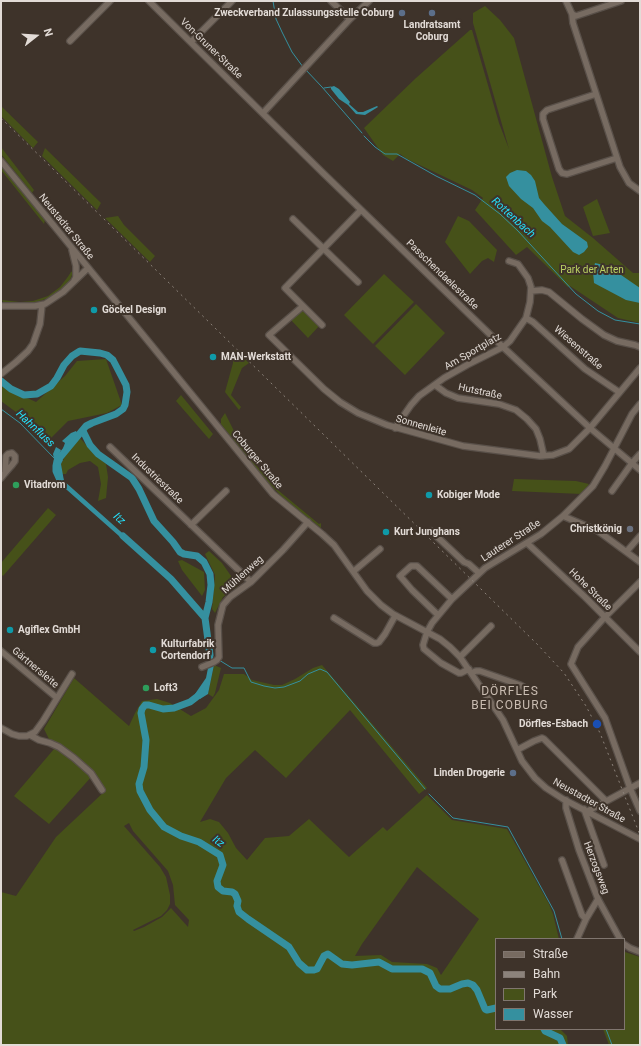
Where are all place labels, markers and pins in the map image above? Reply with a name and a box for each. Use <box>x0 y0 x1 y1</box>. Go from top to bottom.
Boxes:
place label: Zweckverband Zulassungsstelle Coburg <box>214 7 394 19</box>
marker: Zweckverband Zulassungsstelle Coburg <box>397 8 407 18</box>
marker: Landratsamt Coburg <box>427 8 437 18</box>
place label: Landratsamt Coburg <box>404 19 460 42</box>
place label: Göckel Design <box>102 304 166 316</box>
marker: Göckel Design <box>89 305 99 315</box>
place label: MAN-Werkstatt <box>221 351 291 363</box>
marker: MAN-Werkstatt <box>208 352 218 362</box>
place label: Vitadrom <box>24 479 65 491</box>
marker: Vitadrom <box>11 480 21 490</box>
place label: Kobiger Mode <box>437 489 500 501</box>
marker: Kobiger Mode <box>424 490 434 500</box>
place label: Christkönig <box>570 523 622 535</box>
marker: Christkönig <box>625 524 635 534</box>
place label: Kurt Junghans <box>394 526 460 538</box>
marker: Kurt Junghans <box>381 527 391 537</box>
place label: Agiflex GmbH <box>18 624 80 636</box>
marker: Agiflex GmbH <box>5 625 15 635</box>
place label: Kulturfabrik Cortendorf <box>161 638 214 662</box>
marker: Kulturfabrik Cortendorf <box>148 645 158 655</box>
place label: Loft3 <box>154 682 178 694</box>
marker: Loft3 <box>141 683 151 693</box>
place label: Dörfles-Esbach <box>519 718 588 730</box>
marker: Dörfles-Esbach <box>591 718 603 730</box>
place label: Linden Drogerie <box>434 767 505 779</box>
marker: Linden Drogerie <box>508 768 518 778</box>

